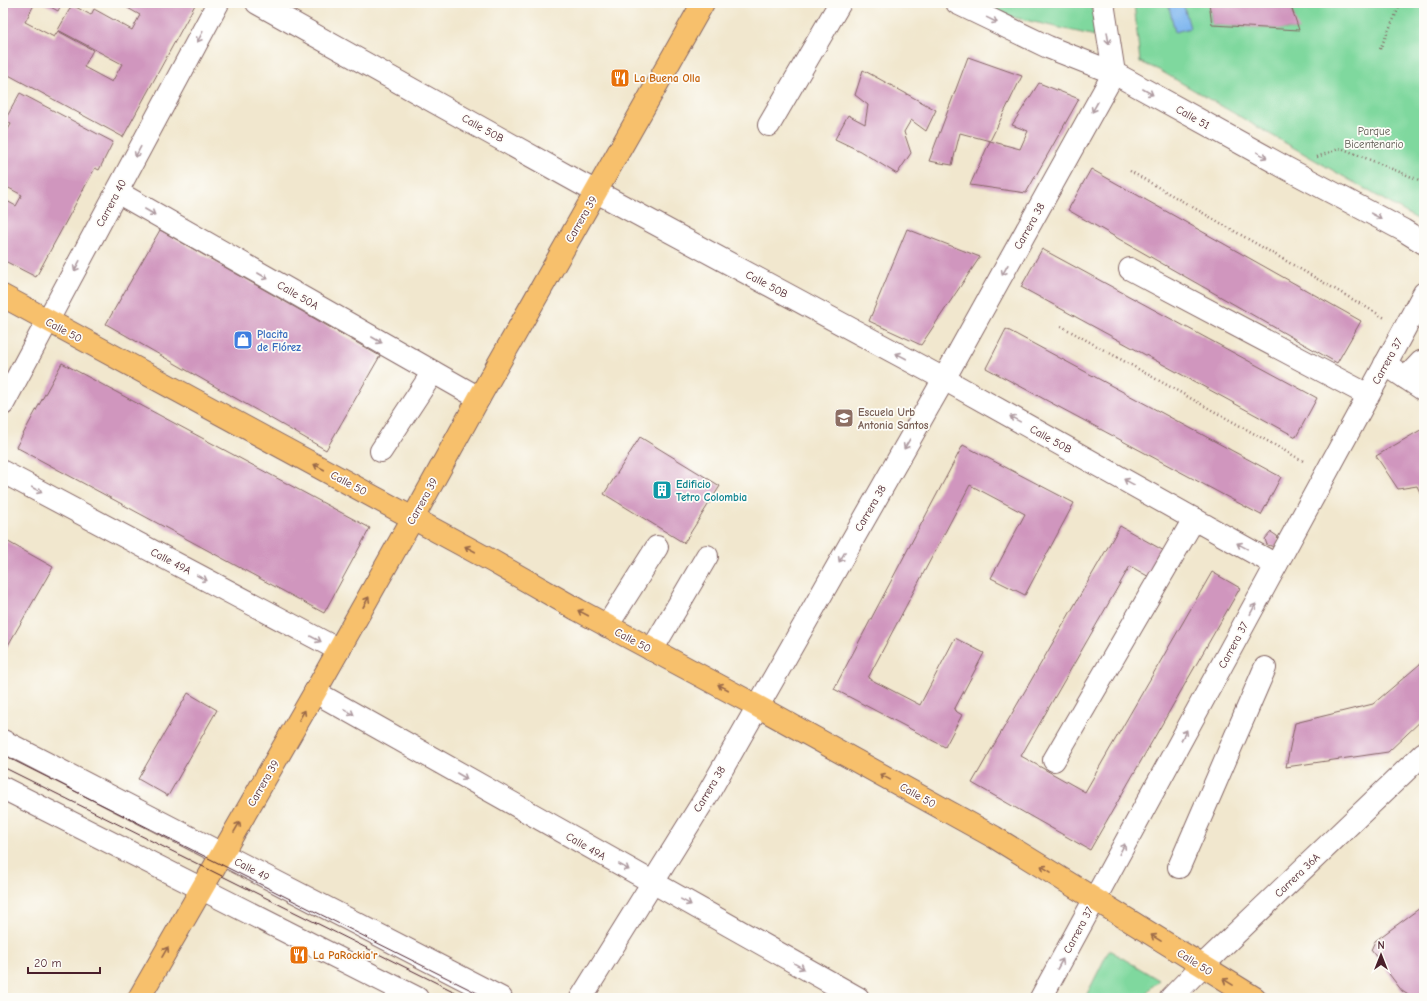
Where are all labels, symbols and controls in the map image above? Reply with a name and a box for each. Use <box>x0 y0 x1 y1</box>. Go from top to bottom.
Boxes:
one-way arrow <box>986 17 998 24</box>
one-way arrow <box>195 31 203 43</box>
one-way arrow <box>1104 31 1112 44</box>
restaurant icon: La Buena Olla <box>609 67 631 89</box>
place label: La Buena Olla <box>634 72 700 85</box>
one-way arrow <box>1141 89 1153 97</box>
one-way arrow <box>1090 101 1098 113</box>
street label: Calle 51 <box>1174 103 1212 132</box>
street label: Calle 50B <box>460 112 506 145</box>
park label: Parque Bicentenario <box>1345 125 1404 151</box>
one-way arrow <box>134 146 141 158</box>
one-way arrow <box>1255 151 1267 159</box>
street label: Carrera 40 <box>93 177 129 229</box>
street label: Carrera 39 <box>563 194 600 245</box>
street label: Carrera 38 <box>1011 200 1048 252</box>
one-way arrow <box>144 208 156 216</box>
one-way arrow <box>1370 212 1382 220</box>
one-way arrow <box>72 260 80 272</box>
one-way arrow <box>1000 264 1008 276</box>
street label: Calle 50B <box>743 268 790 301</box>
one-way arrow <box>257 272 269 280</box>
street label: Calle 50A <box>275 278 321 313</box>
street label: Calle 50 <box>43 316 84 345</box>
place label: Placita de Flórez <box>257 328 301 354</box>
shop icon: Placita de Flórez <box>232 329 254 351</box>
one-way arrow <box>370 336 382 344</box>
street label: Carrera 37 <box>1369 336 1405 387</box>
one-way arrow <box>895 352 907 360</box>
place label: Escuela Urb Antonia Santos <box>858 406 929 432</box>
school or university icon: Escuela Urb Antonia Santos <box>833 407 855 429</box>
one-way arrow <box>1009 415 1021 422</box>
street label: Calle 50B <box>1028 423 1074 456</box>
one-way arrow <box>902 438 910 450</box>
one-way arrow <box>313 463 325 470</box>
street label: Calle 50 <box>328 469 369 498</box>
street label: Carrera 39 <box>404 475 441 527</box>
place label: Edificio Tetro Colombia <box>676 478 747 504</box>
one-way arrow <box>1123 478 1135 486</box>
building icon: Edificio Tetro Colombia <box>651 479 673 501</box>
street label: Carrera 38 <box>852 483 889 534</box>
one-way arrow <box>31 487 43 495</box>
one-way arrow <box>1236 542 1248 549</box>
street label: Calle 49A <box>148 545 194 578</box>
one-way arrow <box>464 545 476 552</box>
one-way arrow <box>838 551 846 563</box>
one-way arrow <box>195 574 207 582</box>
one-way arrow <box>363 596 371 608</box>
one-way arrow <box>1249 603 1257 615</box>
one-way arrow <box>577 609 589 617</box>
street label: Carrera 37 <box>1216 620 1251 671</box>
street label: Calle 50 <box>612 626 653 655</box>
one-way arrow <box>310 635 322 643</box>
one-way arrow <box>717 683 729 691</box>
one-way arrow <box>343 708 355 716</box>
one-way arrow <box>299 709 307 721</box>
one-way arrow <box>1181 729 1188 741</box>
street label: Carrera 39 <box>245 758 282 809</box>
street label: Carrera 38 <box>691 764 728 815</box>
one-way arrow <box>456 772 468 780</box>
one-way arrow <box>879 772 891 780</box>
street label: Calle 50 <box>898 780 938 811</box>
one-way arrow <box>234 821 242 833</box>
street label: Calle 49A <box>563 830 609 863</box>
one-way arrow <box>1118 844 1126 856</box>
street label: Carrera 36A <box>1272 850 1323 900</box>
street label: Calle 49 <box>232 855 272 884</box>
one-way arrow <box>618 864 630 872</box>
one-way arrow <box>1040 865 1052 873</box>
one-way arrow <box>680 899 692 907</box>
street label: Carrera 37 <box>1061 905 1096 956</box>
one-way arrow <box>1151 934 1162 942</box>
north arrow <box>1361 935 1401 975</box>
text: N <box>1377 939 1385 952</box>
restaurant icon: La PaRockia'r <box>288 944 310 966</box>
one-way arrow <box>162 946 170 958</box>
street label: Calle 50 <box>1175 947 1215 978</box>
scale bar <box>28 949 100 975</box>
place label: La PaRockia'r <box>313 949 378 962</box>
text: 20 m <box>34 956 62 970</box>
one-way arrow <box>1057 958 1064 970</box>
one-way arrow <box>793 963 805 971</box>
one-way arrow <box>1223 978 1234 986</box>

